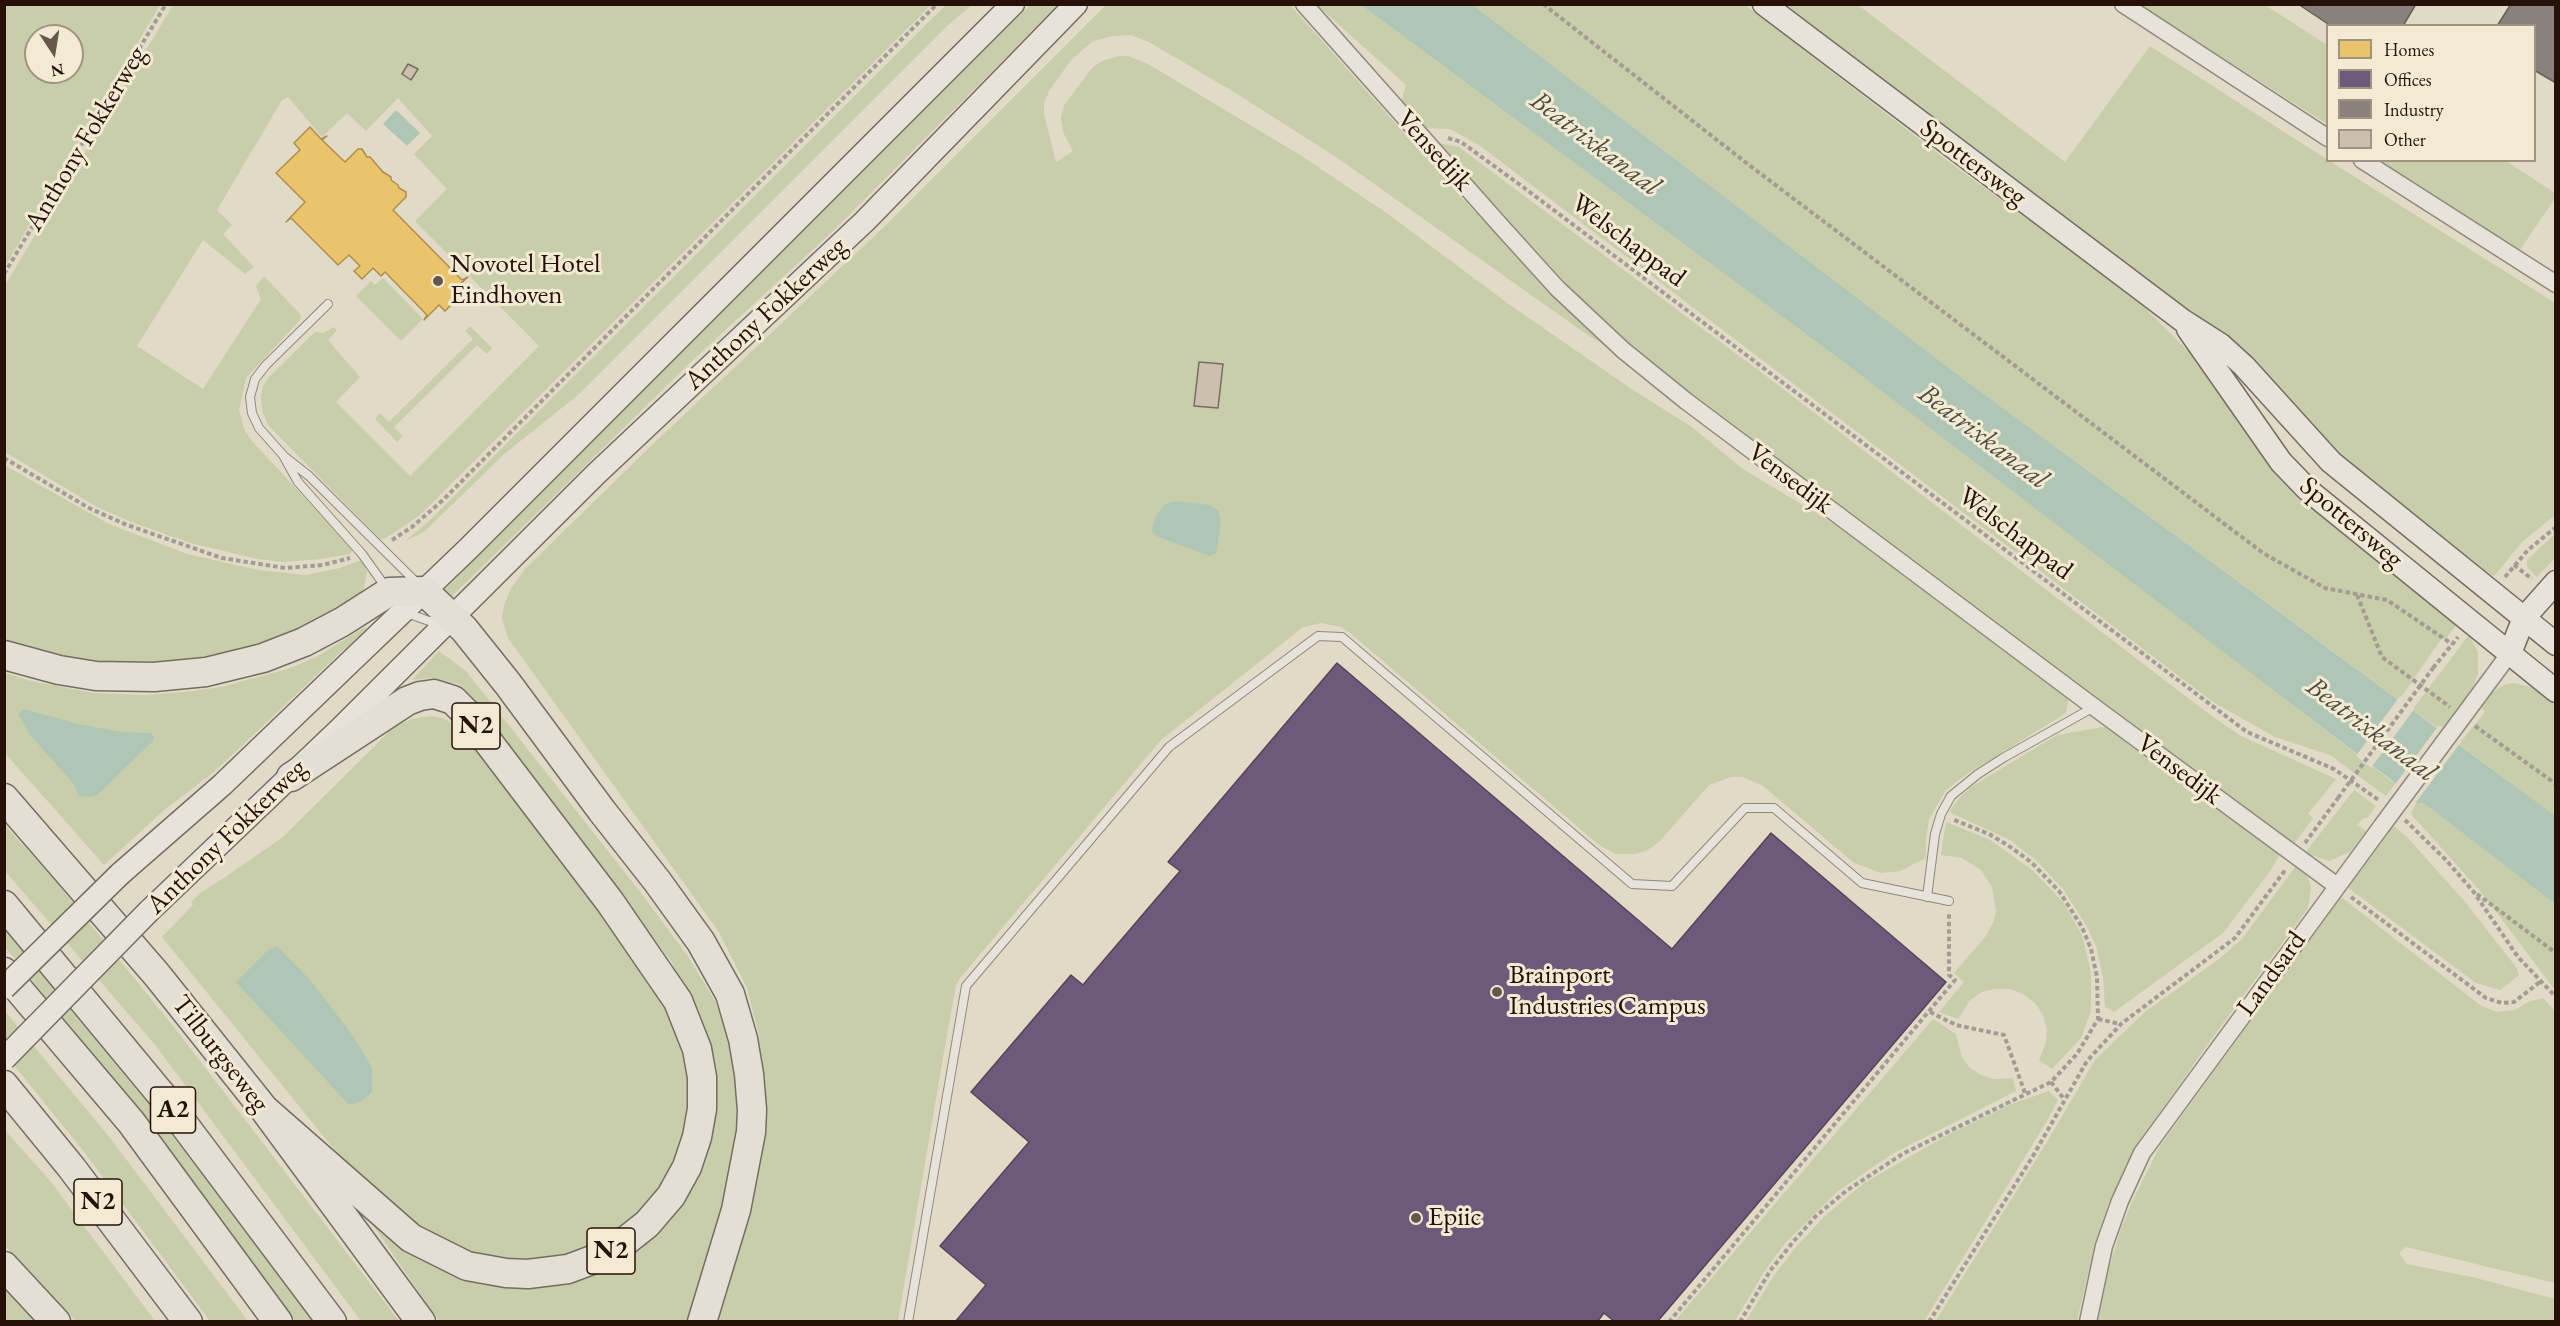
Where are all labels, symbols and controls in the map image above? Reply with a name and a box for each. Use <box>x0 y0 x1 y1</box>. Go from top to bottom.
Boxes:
north arrow <box>24 24 84 84</box>
legend <box>2326 24 2536 162</box>
text: Homes <box>2384 38 2434 61</box>
street label: Anthony Fokkerweg <box>18 41 154 237</box>
text: N <box>49 59 66 82</box>
text: Offices <box>2384 68 2432 91</box>
water label: Beatrixkanaal <box>1523 84 1667 204</box>
text: Industry <box>2384 98 2444 121</box>
street label: Vensedijk <box>1389 104 1479 198</box>
street label: Spottersweg <box>1913 112 2033 214</box>
text: Other <box>2384 128 2426 151</box>
street label: Welschappad <box>1564 187 1692 295</box>
street label: Anthony Fokkerweg <box>678 231 854 397</box>
place label: Novotel Hotel Eindhoven <box>450 249 600 312</box>
marker: Novotel Hotel Eindhoven <box>431 274 445 288</box>
water label: Beatrixkanaal <box>1911 377 2055 497</box>
street label: Vensedijk <box>1741 436 1839 522</box>
street label: Spottersweg <box>2293 470 2409 576</box>
street label: Welschappad <box>1951 480 2079 588</box>
water label: Beatrixkanaal <box>2299 670 2443 790</box>
road number: N2 <box>452 703 500 749</box>
street label: Vensedijk <box>2130 727 2228 813</box>
street label: Anthony Fokkerweg <box>140 752 314 922</box>
street label: Landsard <box>2230 925 2314 1023</box>
place label: Brainport Industries Campus <box>1509 960 1706 1023</box>
marker: Brainport Industries Campus <box>1490 985 1504 999</box>
street label: Tilburgseweg <box>164 989 276 1119</box>
road number: A2 <box>150 1087 195 1133</box>
road number: N2 <box>74 1179 122 1225</box>
place label: Epiic <box>1428 1202 1481 1234</box>
marker: Epiic <box>1409 1211 1423 1225</box>
road number: N2 <box>587 1228 635 1274</box>

